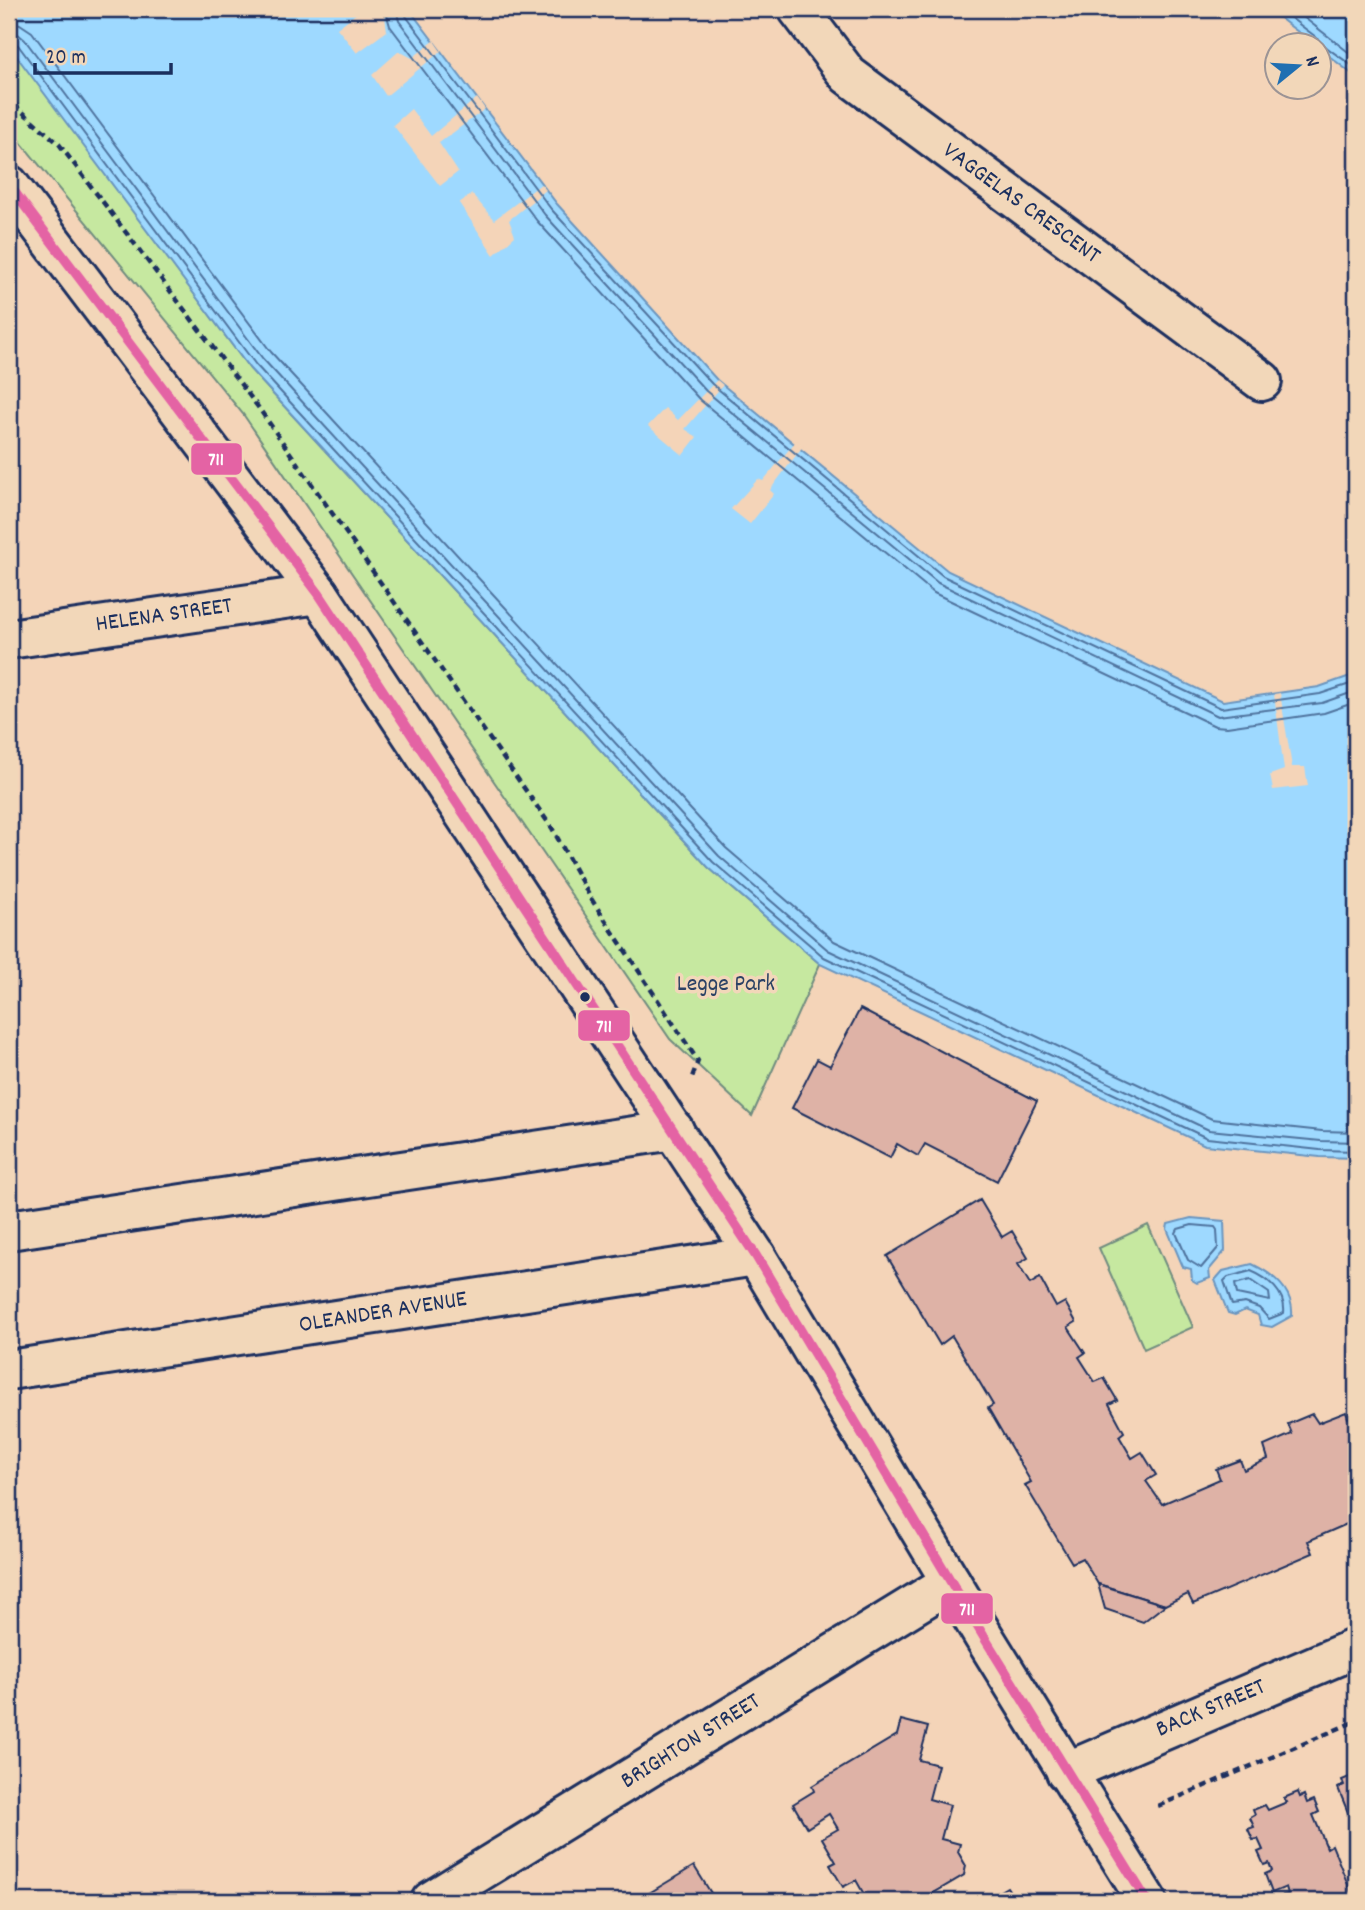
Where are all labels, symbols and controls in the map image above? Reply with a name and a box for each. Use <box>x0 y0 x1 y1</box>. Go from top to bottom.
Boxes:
scale bar <box>35 32 172 76</box>
north arrow <box>1264 32 1334 102</box>
text: 20 m <box>46 44 86 74</box>
text: N <box>1297 53 1325 70</box>
street label: VAGGELAS CRESCENT <box>935 135 1107 273</box>
line badge: 711 <box>190 442 243 476</box>
text: 711 <box>208 448 224 475</box>
street label: HELENA STREET <box>93 590 235 642</box>
park label: Legge Park <box>677 968 775 1002</box>
unlabelled marker <box>578 990 592 1004</box>
line badge: 711 <box>577 1009 631 1042</box>
text: 711 <box>596 1015 612 1042</box>
street label: OLEANDER AVENUE <box>296 1283 470 1343</box>
line badge: 711 <box>940 1592 994 1625</box>
text: 711 <box>959 1598 975 1625</box>
street label: BACK STREET <box>1151 1670 1271 1747</box>
street label: BRIGHTON STREET <box>615 1685 768 1799</box>

